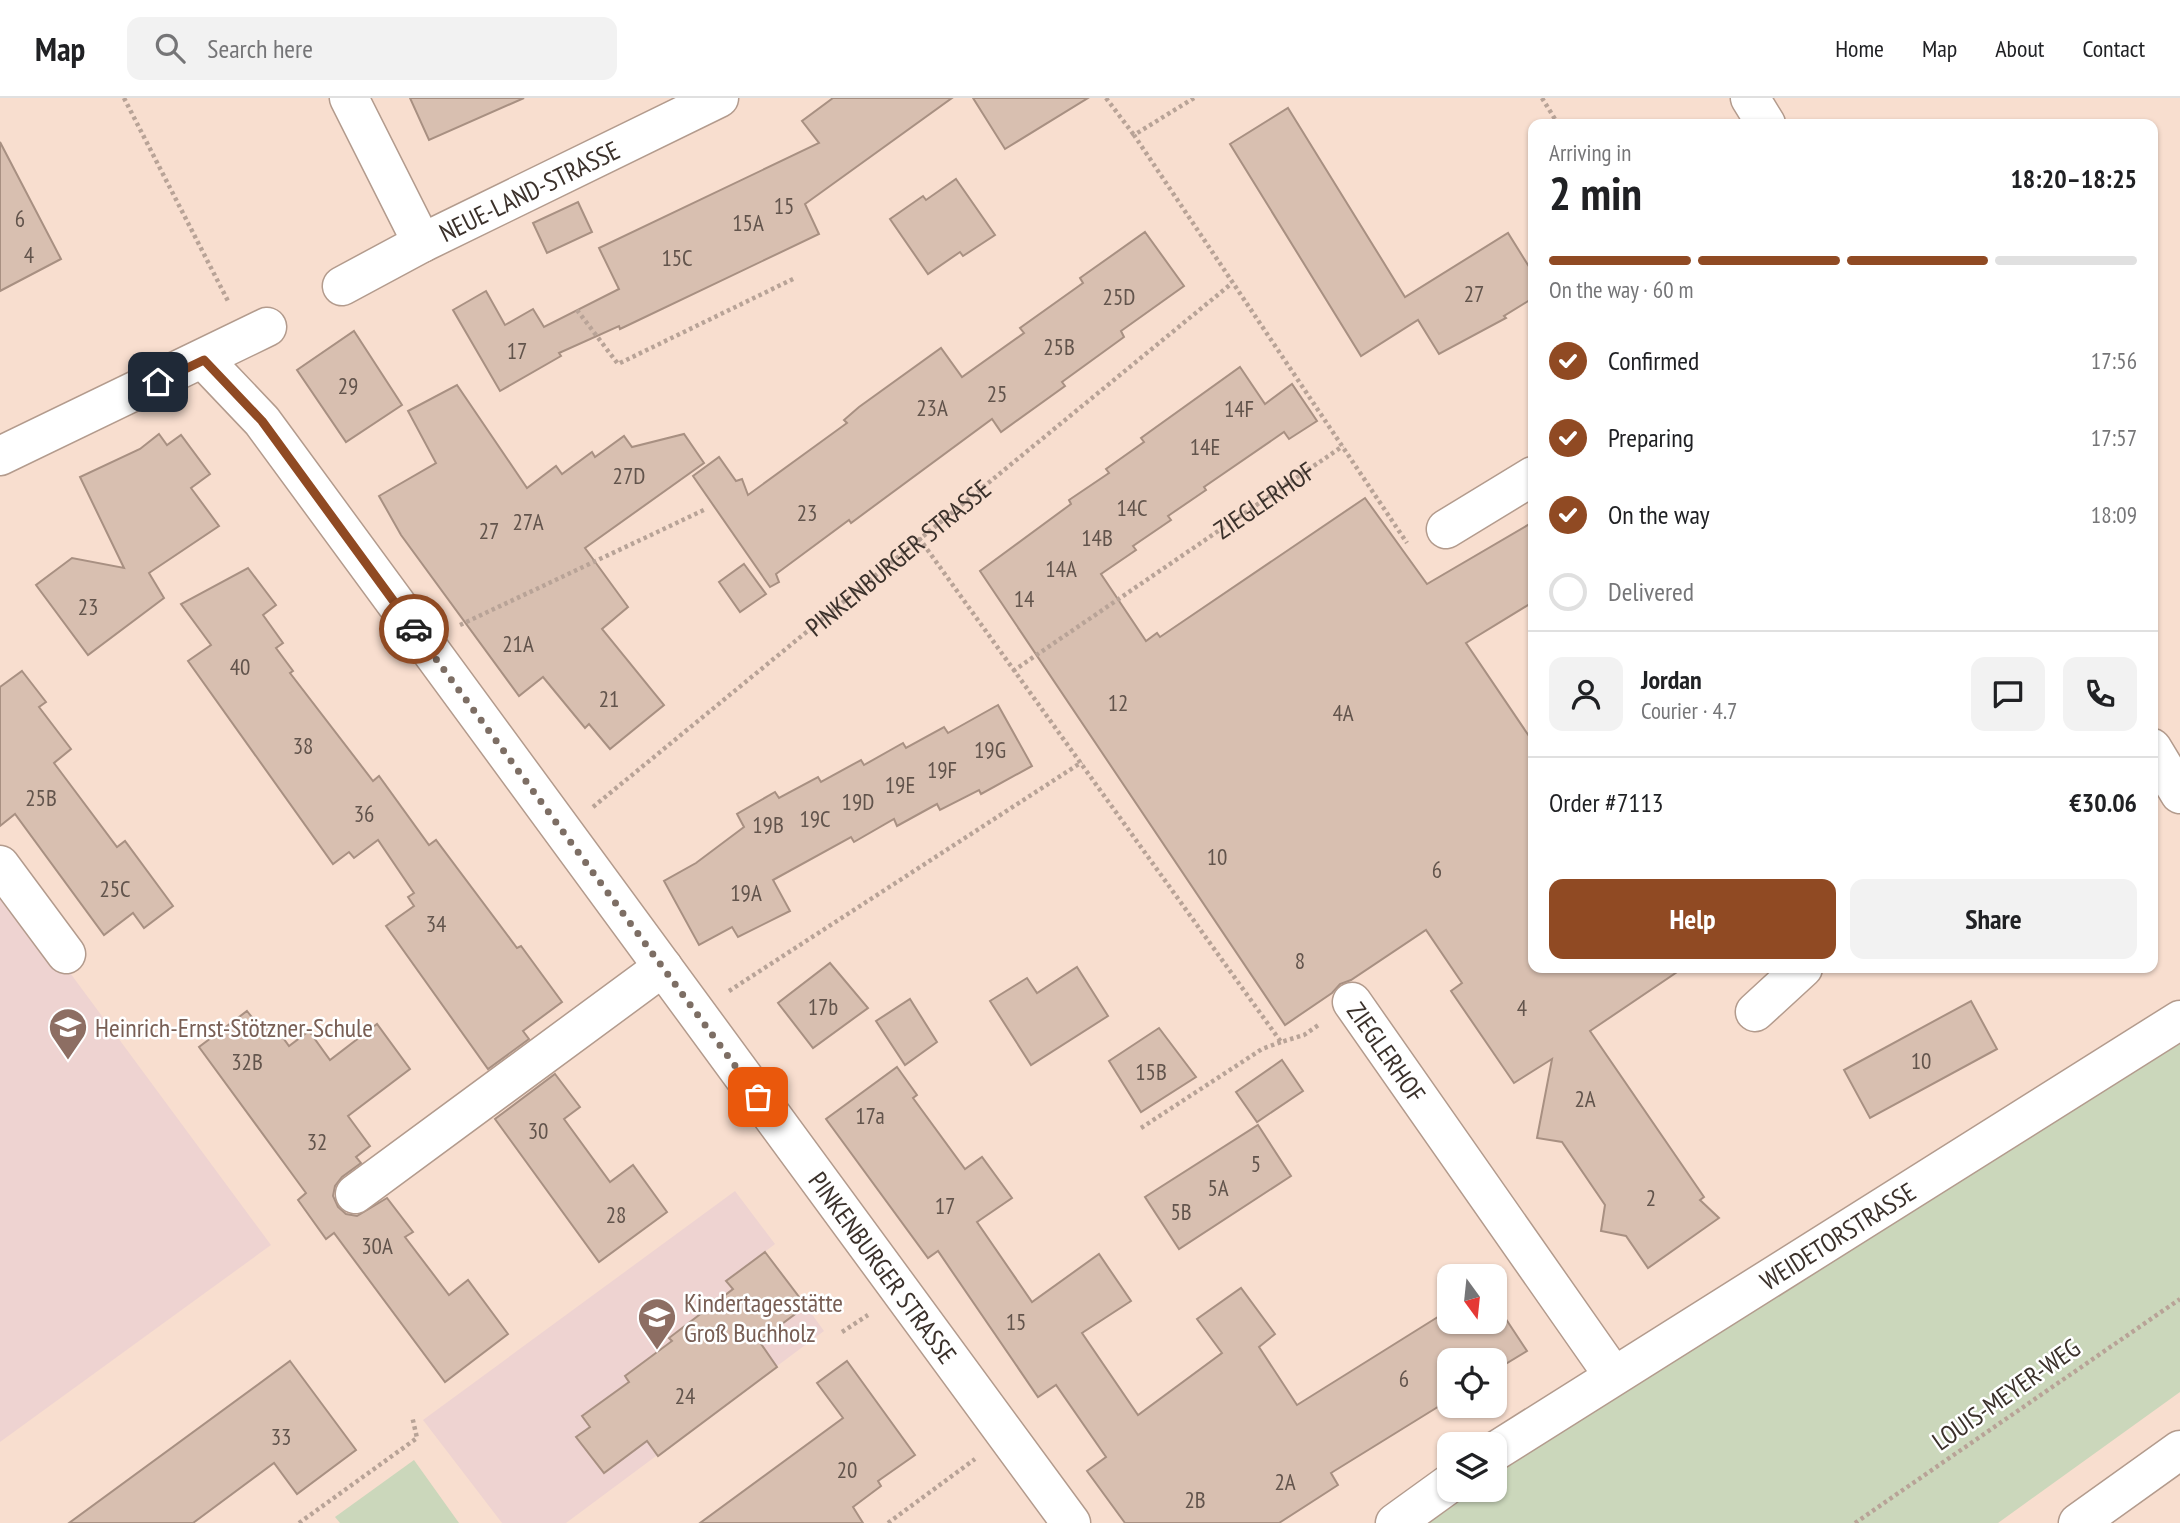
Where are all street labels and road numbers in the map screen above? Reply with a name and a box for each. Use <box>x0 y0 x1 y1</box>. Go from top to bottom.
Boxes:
street label: NEUE-LAND-STRASSE <box>434 133 625 249</box>
street label: ZIEGLERHOF <box>1207 454 1321 546</box>
street label: PINKENBURGER STRASSE <box>798 472 997 643</box>
street label: ZIEGLERHOF <box>1341 995 1433 1108</box>
street label: PINKENBURGER STRASSE <box>802 1165 965 1370</box>
street label: WEIDETORSTRASSE <box>1754 1174 1921 1297</box>
street label: LOUIS-MEYER-WEG <box>1926 1331 2086 1457</box>

